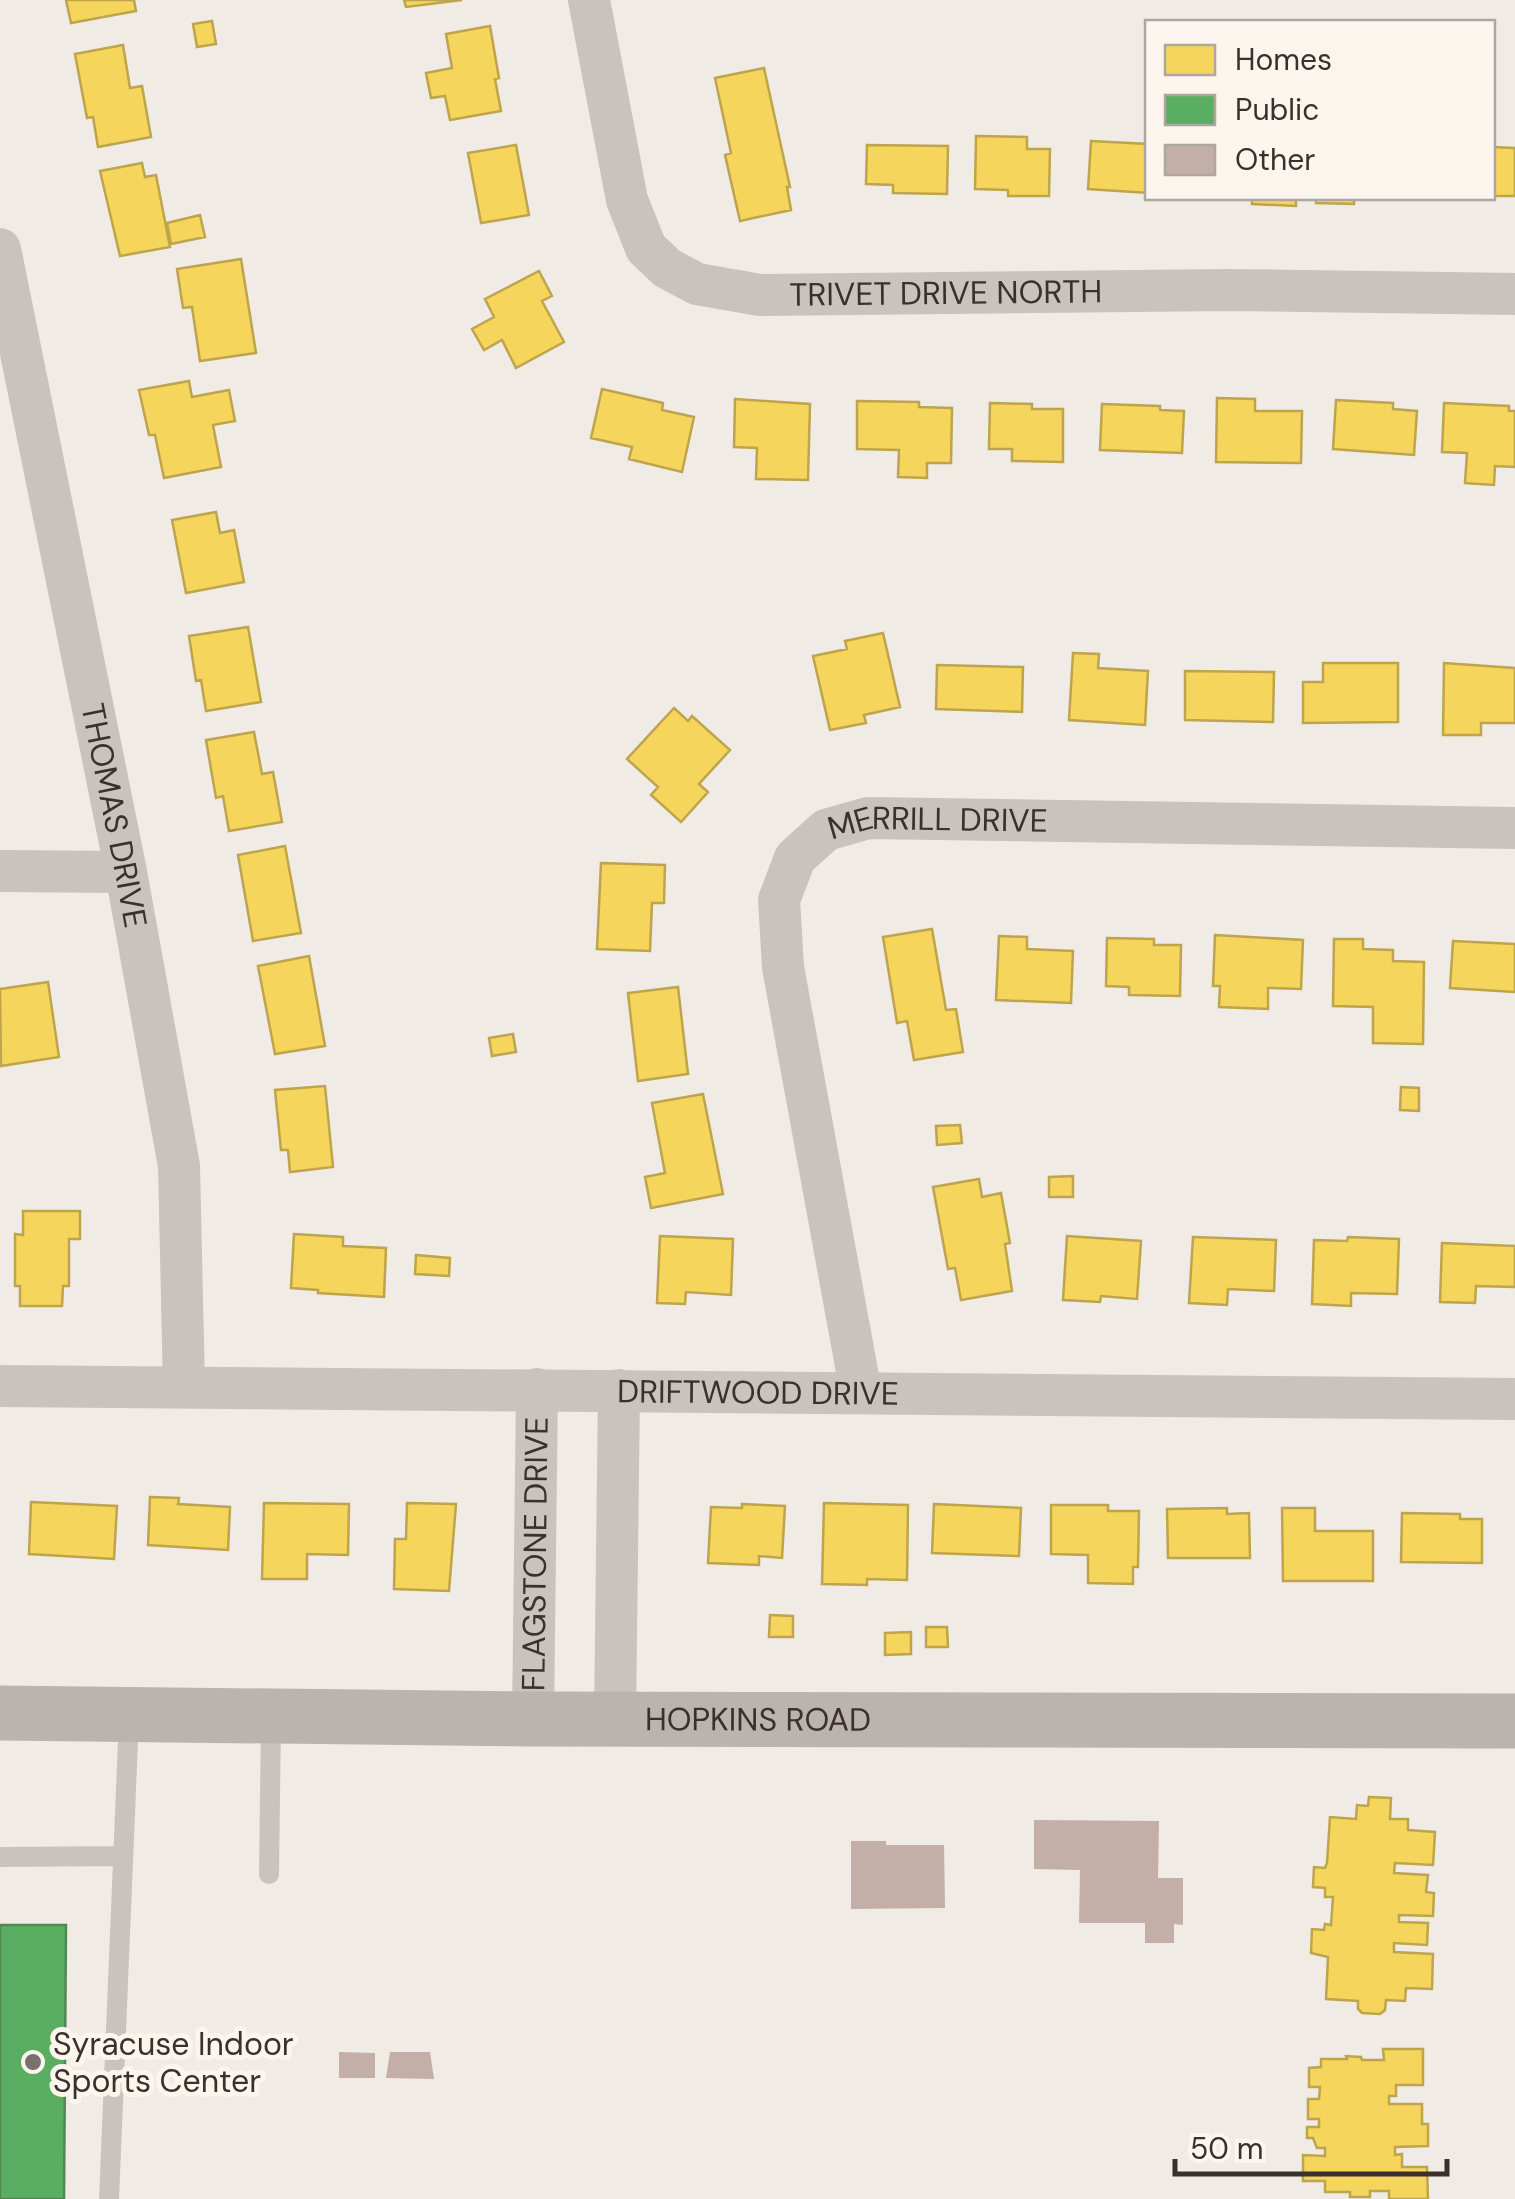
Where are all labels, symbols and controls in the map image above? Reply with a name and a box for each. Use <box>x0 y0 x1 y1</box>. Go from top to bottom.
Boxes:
legend <box>1145 20 1495 200</box>
text: Homes <box>1235 40 1332 79</box>
text: Public <box>1235 90 1319 129</box>
text: Other <box>1235 140 1315 179</box>
street label: TRIVET DRIVE NORTH <box>789 270 1102 316</box>
street label: THOMAS DRIVE <box>71 700 157 931</box>
street label: MERRILL DRIVE <box>823 797 1048 849</box>
street label: DRIFTWOOD DRIVE <box>617 1370 899 1415</box>
street label: FLAGSTONE DRIVE <box>512 1416 558 1692</box>
street label: HOPKINS ROAD <box>645 1698 871 1741</box>
place label: Syracuse Indoor Sports Center <box>53 2023 294 2102</box>
marker: Syracuse Indoor Sports Center <box>22 2051 44 2073</box>
scale bar <box>1175 2114 1448 2176</box>
text: 50 m <box>1190 2129 1264 2168</box>

